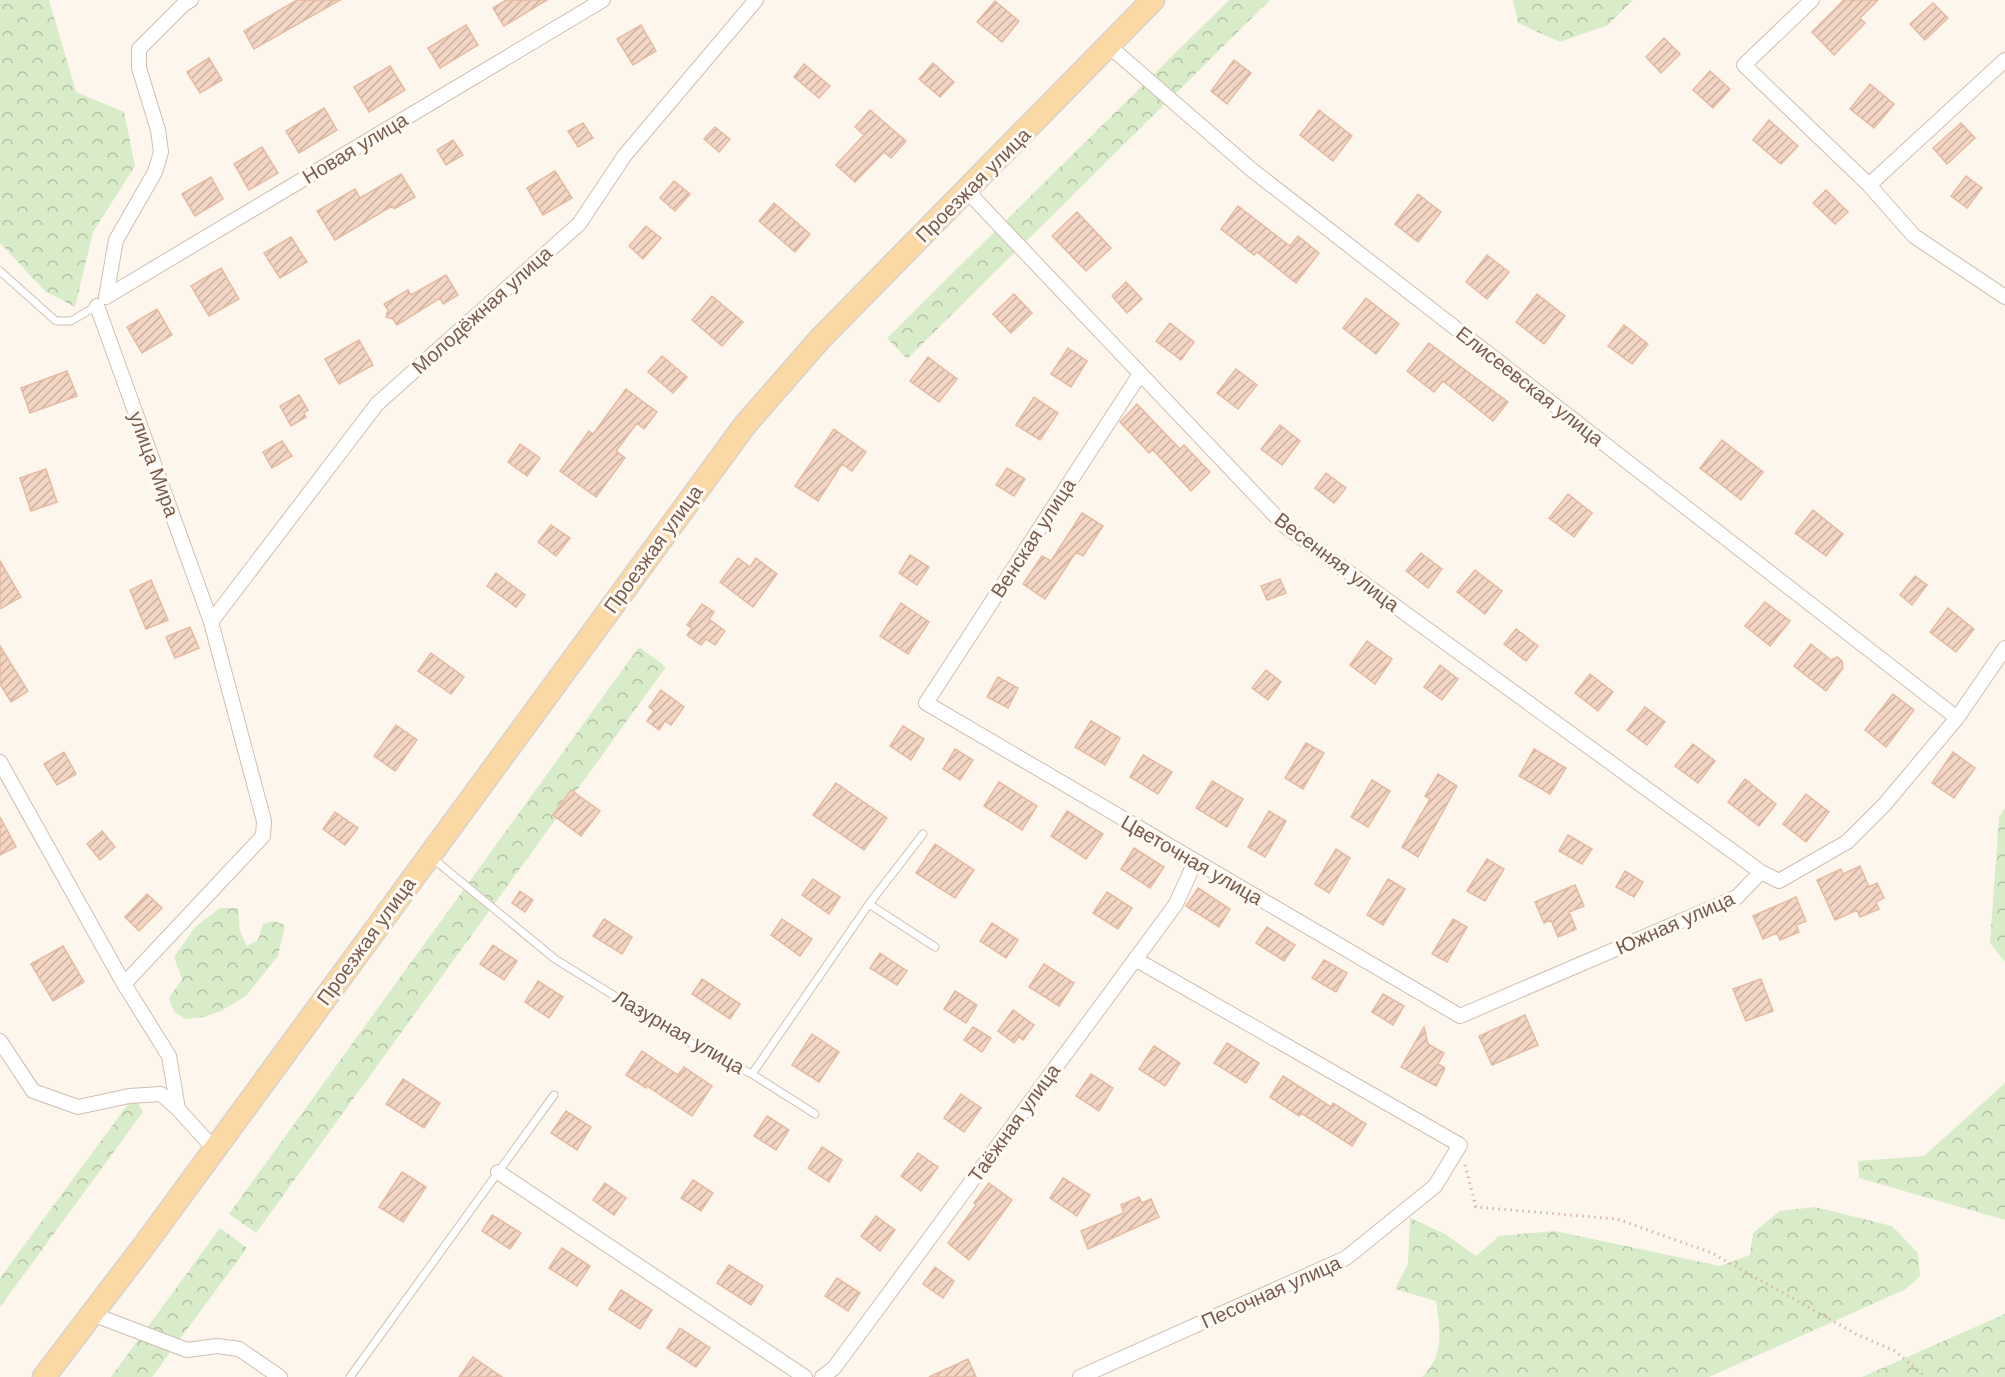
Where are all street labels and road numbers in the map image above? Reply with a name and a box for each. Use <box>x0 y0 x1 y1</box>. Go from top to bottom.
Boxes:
street label: Новая улица <box>299 108 412 188</box>
street label: Проезжая улица <box>911 123 1035 247</box>
street label: Молодёжная улица <box>408 241 557 378</box>
street label: Елисеевская улица <box>1452 322 1609 451</box>
street label: улица Мира <box>125 408 184 521</box>
street label: Венская улица <box>986 474 1080 602</box>
street label: Проезжая улица <box>599 480 707 617</box>
street label: Весенняя улица <box>1271 508 1404 616</box>
street label: Цветочная улица <box>1118 811 1267 910</box>
street label: Проезжая улица <box>312 872 420 1009</box>
street label: Южная улица <box>1612 887 1738 959</box>
street label: Лазурная улица <box>610 986 749 1079</box>
street label: Таёжная улица <box>964 1059 1065 1186</box>
street label: Песочная улица <box>1198 1251 1345 1333</box>

